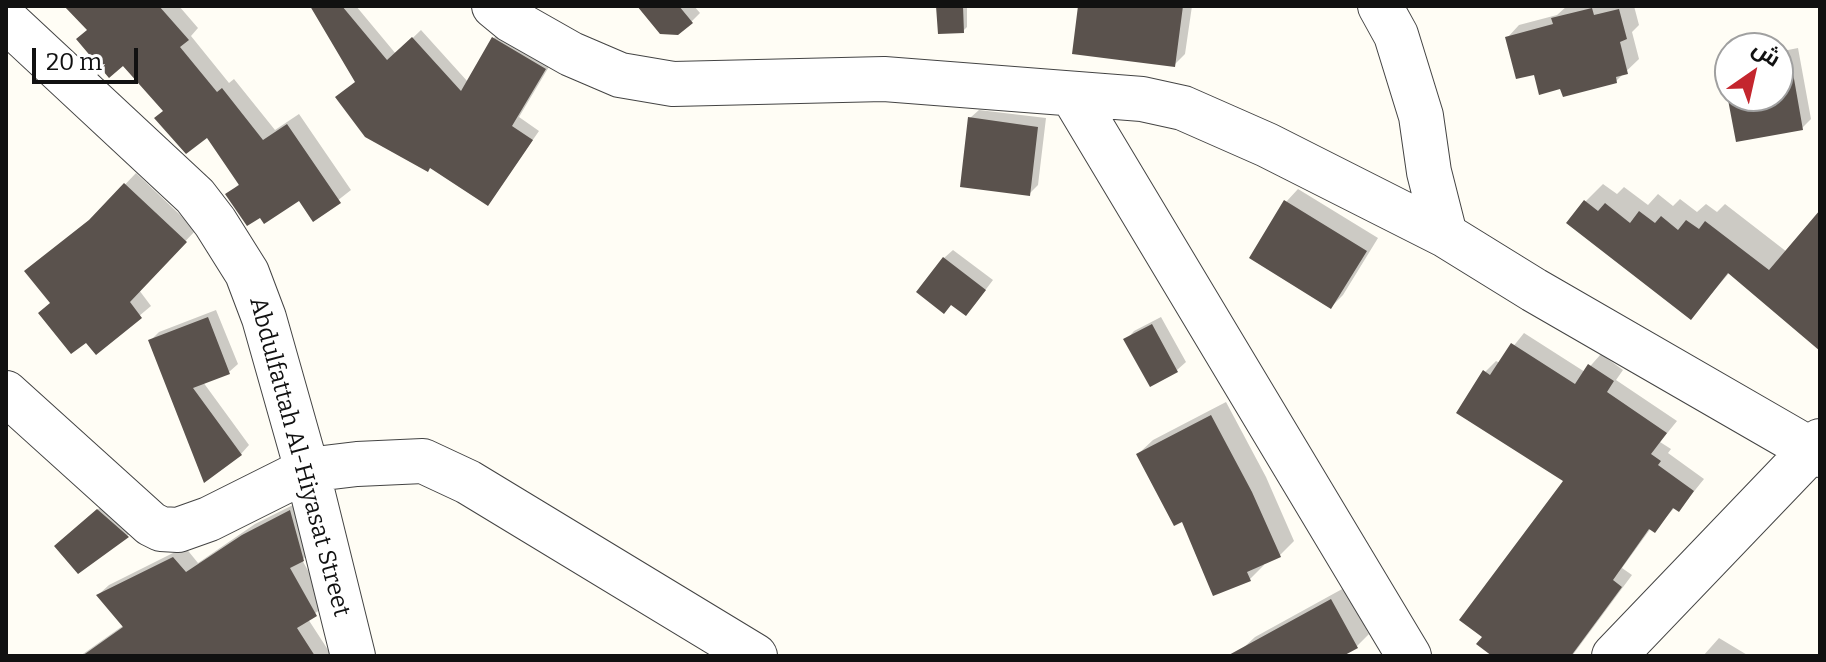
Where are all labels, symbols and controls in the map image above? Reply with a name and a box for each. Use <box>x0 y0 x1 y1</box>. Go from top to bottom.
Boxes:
scale bar <box>36 32 142 82</box>
north arrow <box>1714 32 1794 112</box>
text: ش <box>1747 34 1786 72</box>
text: 20 m <box>46 48 102 76</box>
street label: Abdulfattah Al-Hiyasat Street <box>242 294 356 620</box>

